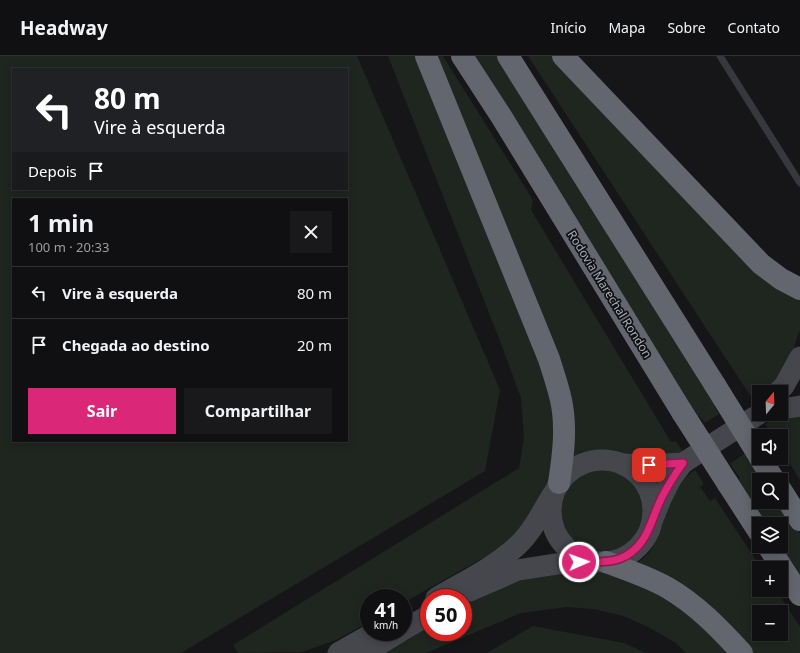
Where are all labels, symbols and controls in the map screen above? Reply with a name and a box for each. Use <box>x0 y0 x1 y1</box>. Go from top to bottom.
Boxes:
text: Headway <box>20 15 108 41</box>
text: Início <box>551 18 586 37</box>
text: Mapa <box>608 18 645 37</box>
text: Sobre <box>667 18 706 37</box>
text: Contato <box>728 18 780 37</box>
text: 80 m <box>94 79 161 117</box>
icon: left <box>28 84 80 136</box>
text: Vire à esquerda <box>94 115 226 139</box>
icon: arrive <box>85 160 107 182</box>
text: Depois <box>28 161 77 181</box>
text: 1 min <box>28 206 94 239</box>
button: close <box>290 211 332 253</box>
street label: Rodovia Marechal Rondon <box>564 227 656 361</box>
text: 100 m · 20:33 <box>28 238 109 256</box>
icon: left <box>28 282 50 304</box>
text: Vire à esquerda <box>62 283 178 303</box>
text: 80 m <box>297 283 332 303</box>
icon: arrive <box>28 334 50 356</box>
text: Chegada ao destino <box>62 335 210 355</box>
text: 20 m <box>297 335 332 355</box>
north arrow <box>752 385 788 421</box>
map controls <box>752 385 788 641</box>
button: Sair <box>28 388 176 434</box>
button: Compartilhar <box>184 388 332 434</box>
button: sound <box>752 429 788 465</box>
pin <box>632 448 666 482</box>
icon: arrive <box>638 454 660 476</box>
button: search <box>752 473 788 509</box>
button: layers <box>752 517 788 553</box>
position arrow <box>558 541 600 583</box>
button: + <box>752 561 788 597</box>
speed limit sign: 50 <box>420 589 472 641</box>
text: 41 <box>375 596 397 623</box>
button: − <box>752 605 788 641</box>
text: km/h <box>374 618 398 632</box>

